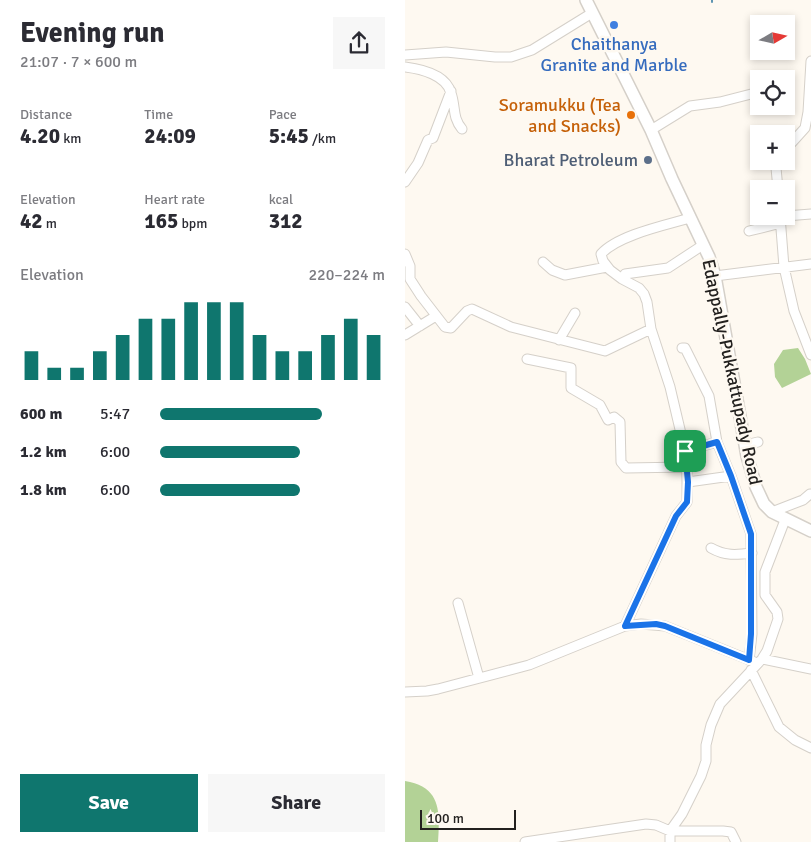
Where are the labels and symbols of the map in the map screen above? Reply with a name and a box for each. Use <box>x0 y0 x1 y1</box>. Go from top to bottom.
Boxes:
north arrow <box>750 15 795 60</box>
marker: Chaithanya Granite and Marble <box>608 19 620 31</box>
place label: Chaithanya Granite and Marble <box>540 33 688 76</box>
place label: Soramukku (Tea and Snacks) <box>499 94 621 137</box>
marker: Soramukku (Tea and Snacks) <box>625 109 637 121</box>
place label: Bharat Petroleum <box>504 149 638 171</box>
marker: Bharat Petroleum <box>642 154 654 166</box>
street label: Edappally-Pukkattupady Road <box>697 257 767 487</box>
pin <box>664 430 706 472</box>
scale bar <box>420 807 516 830</box>

